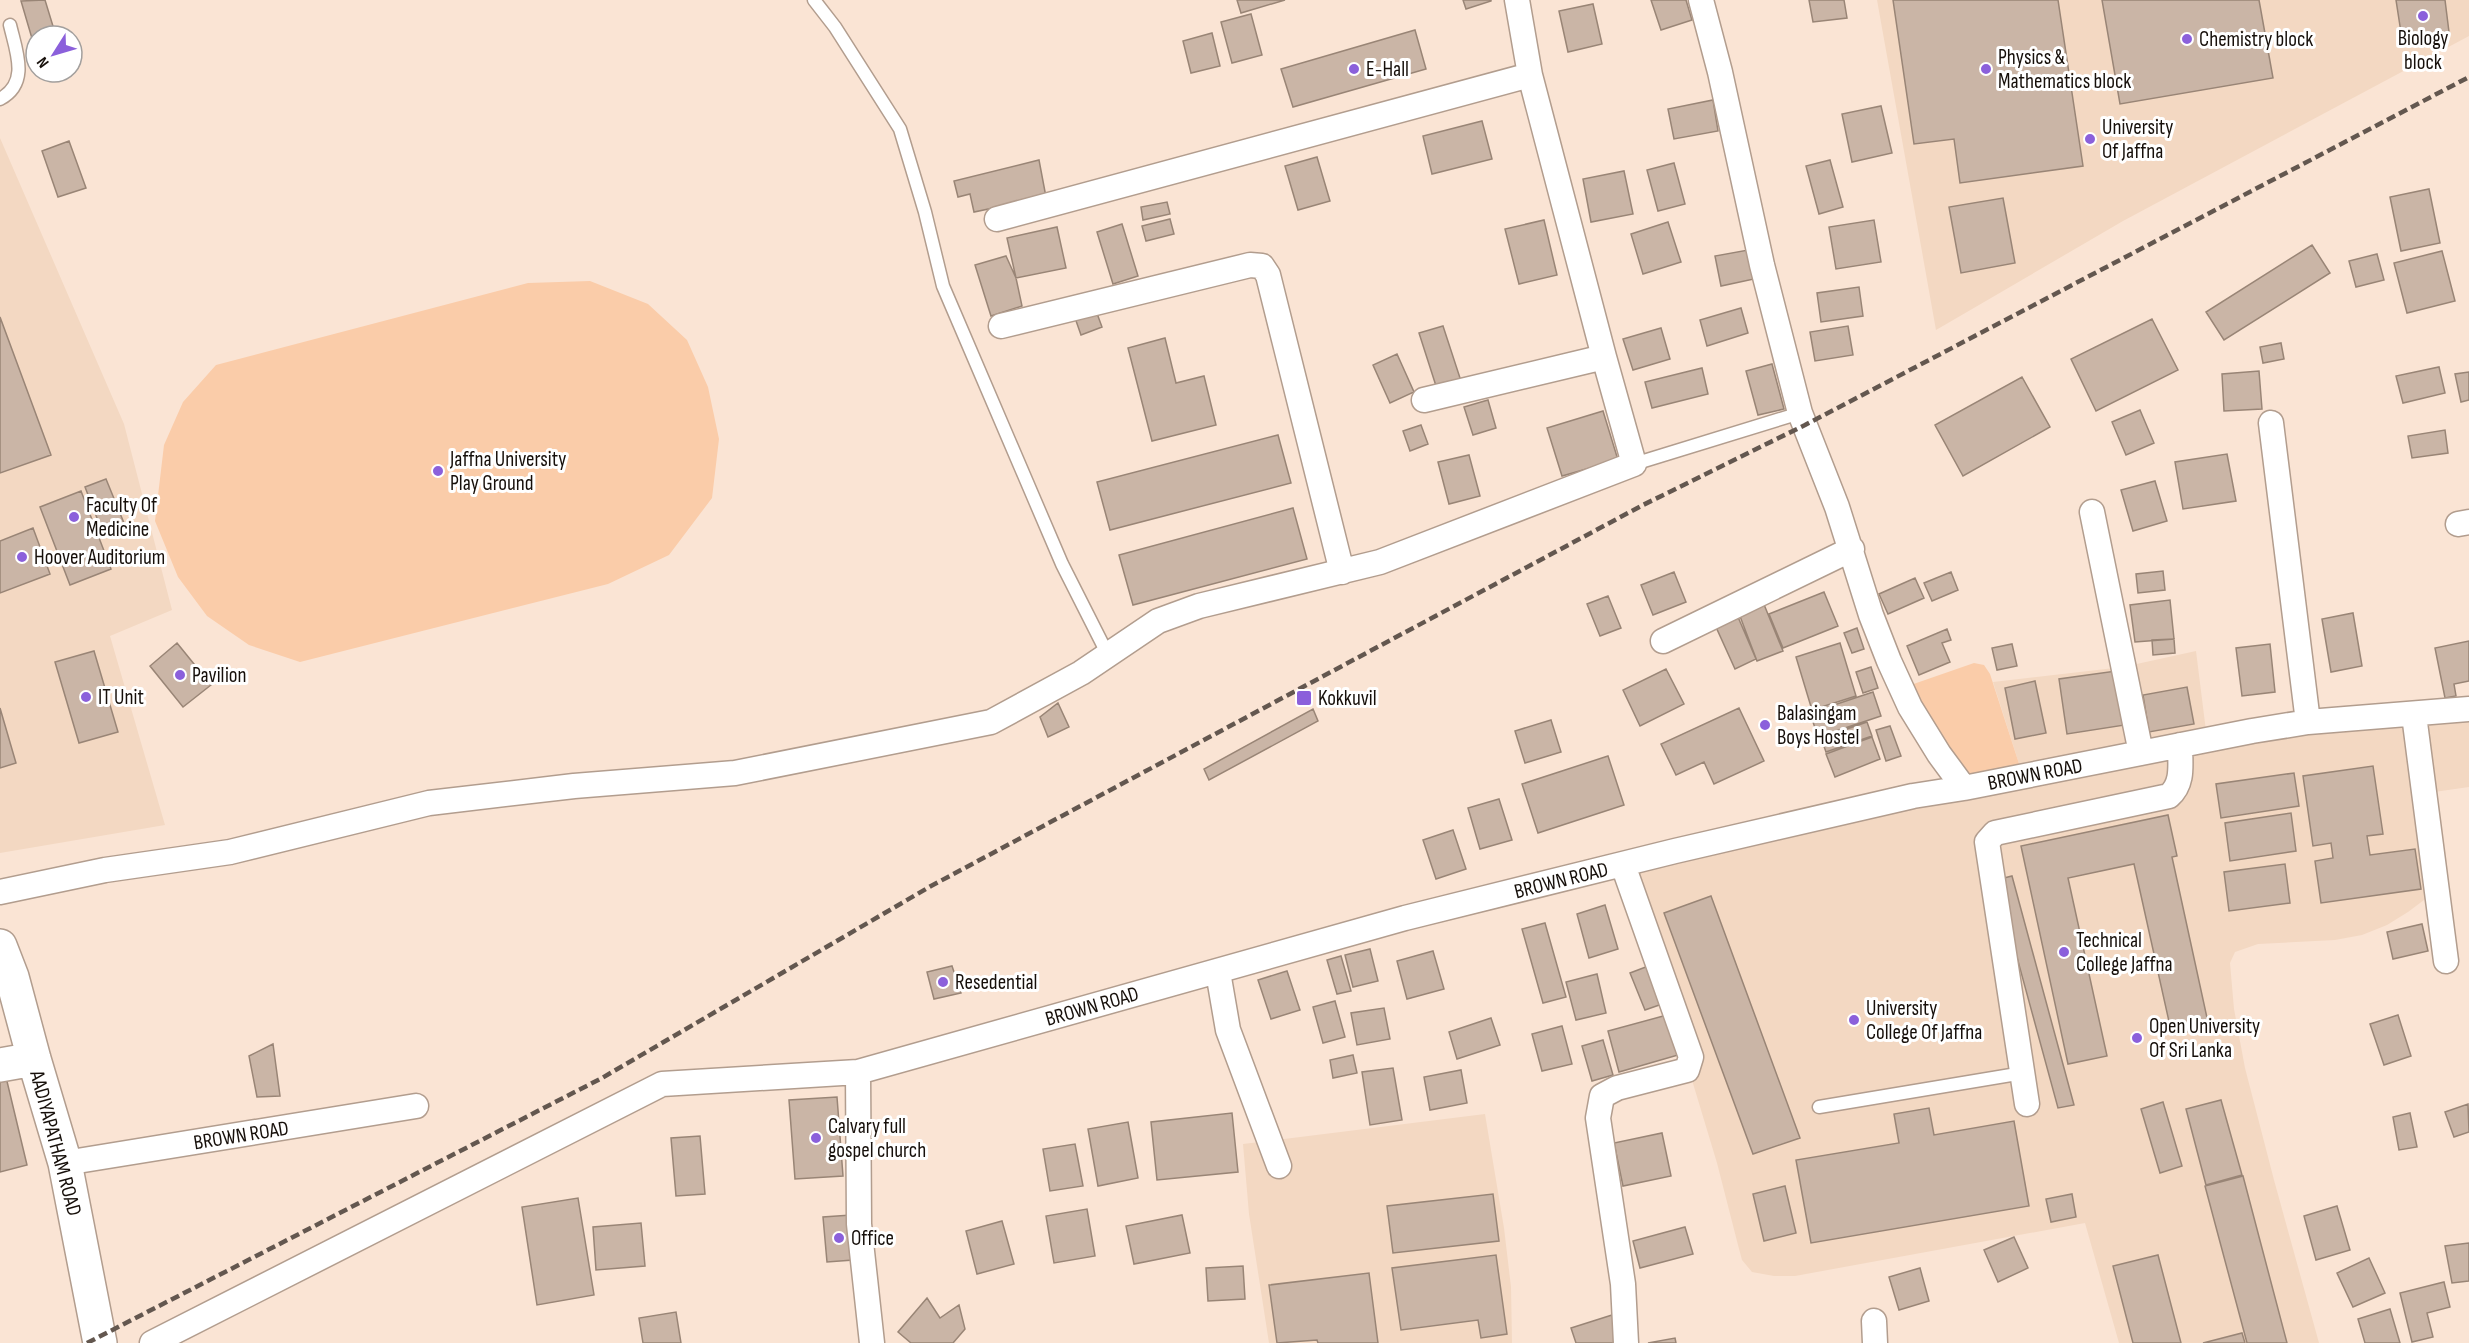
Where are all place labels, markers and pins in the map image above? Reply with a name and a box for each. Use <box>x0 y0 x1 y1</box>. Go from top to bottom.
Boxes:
marker: Biology block <box>2416 9 2430 23</box>
place label: Biology block <box>2398 26 2448 75</box>
place label: Chemistry block <box>2199 27 2313 52</box>
marker: Chemistry block <box>2180 32 2194 46</box>
place label: Physics & Mathematics block <box>1998 45 2131 94</box>
place label: E-Hall <box>1366 57 1409 82</box>
marker: E-Hall <box>1347 62 1361 76</box>
marker: Physics & Mathematics block <box>1979 62 1993 76</box>
place label: University Of Jaffna <box>2102 115 2173 164</box>
marker: University Of Jaffna <box>2083 132 2097 146</box>
place label: Jaffna University Play Ground <box>449 447 566 496</box>
marker: Jaffna University Play Ground <box>431 464 445 478</box>
place label: Faculty Of Medicine <box>86 493 158 542</box>
marker: Faculty Of Medicine <box>67 510 81 524</box>
place label: Hoover Auditorium <box>34 545 165 570</box>
marker: Hoover Auditorium <box>15 550 29 564</box>
place label: Pavilion <box>192 663 247 688</box>
marker: Pavilion <box>173 668 187 682</box>
place label: IT Unit <box>98 685 144 710</box>
place label: Kokkuvil <box>1318 686 1377 711</box>
marker: Kokkuvil <box>1295 689 1313 707</box>
marker: IT Unit <box>79 690 93 704</box>
place label: Balasingam Boys Hostel <box>1777 701 1859 750</box>
marker: Balasingam Boys Hostel <box>1758 718 1772 732</box>
place label: Technical College Jaffna <box>2076 928 2173 977</box>
marker: Technical College Jaffna <box>2057 945 2071 959</box>
place label: Resedential <box>955 970 1038 995</box>
marker: Resedential <box>936 975 950 989</box>
place label: University College Of Jaffna <box>1866 996 1982 1045</box>
marker: University College Of Jaffna <box>1847 1013 1861 1027</box>
place label: Open University Of Sri Lanka <box>2149 1014 2260 1063</box>
marker: Open University Of Sri Lanka <box>2130 1031 2144 1045</box>
place label: Calvary full gospel church <box>828 1114 926 1163</box>
marker: Calvary full gospel church <box>809 1131 823 1145</box>
place label: Office <box>851 1226 894 1251</box>
marker: Office <box>832 1231 846 1245</box>

